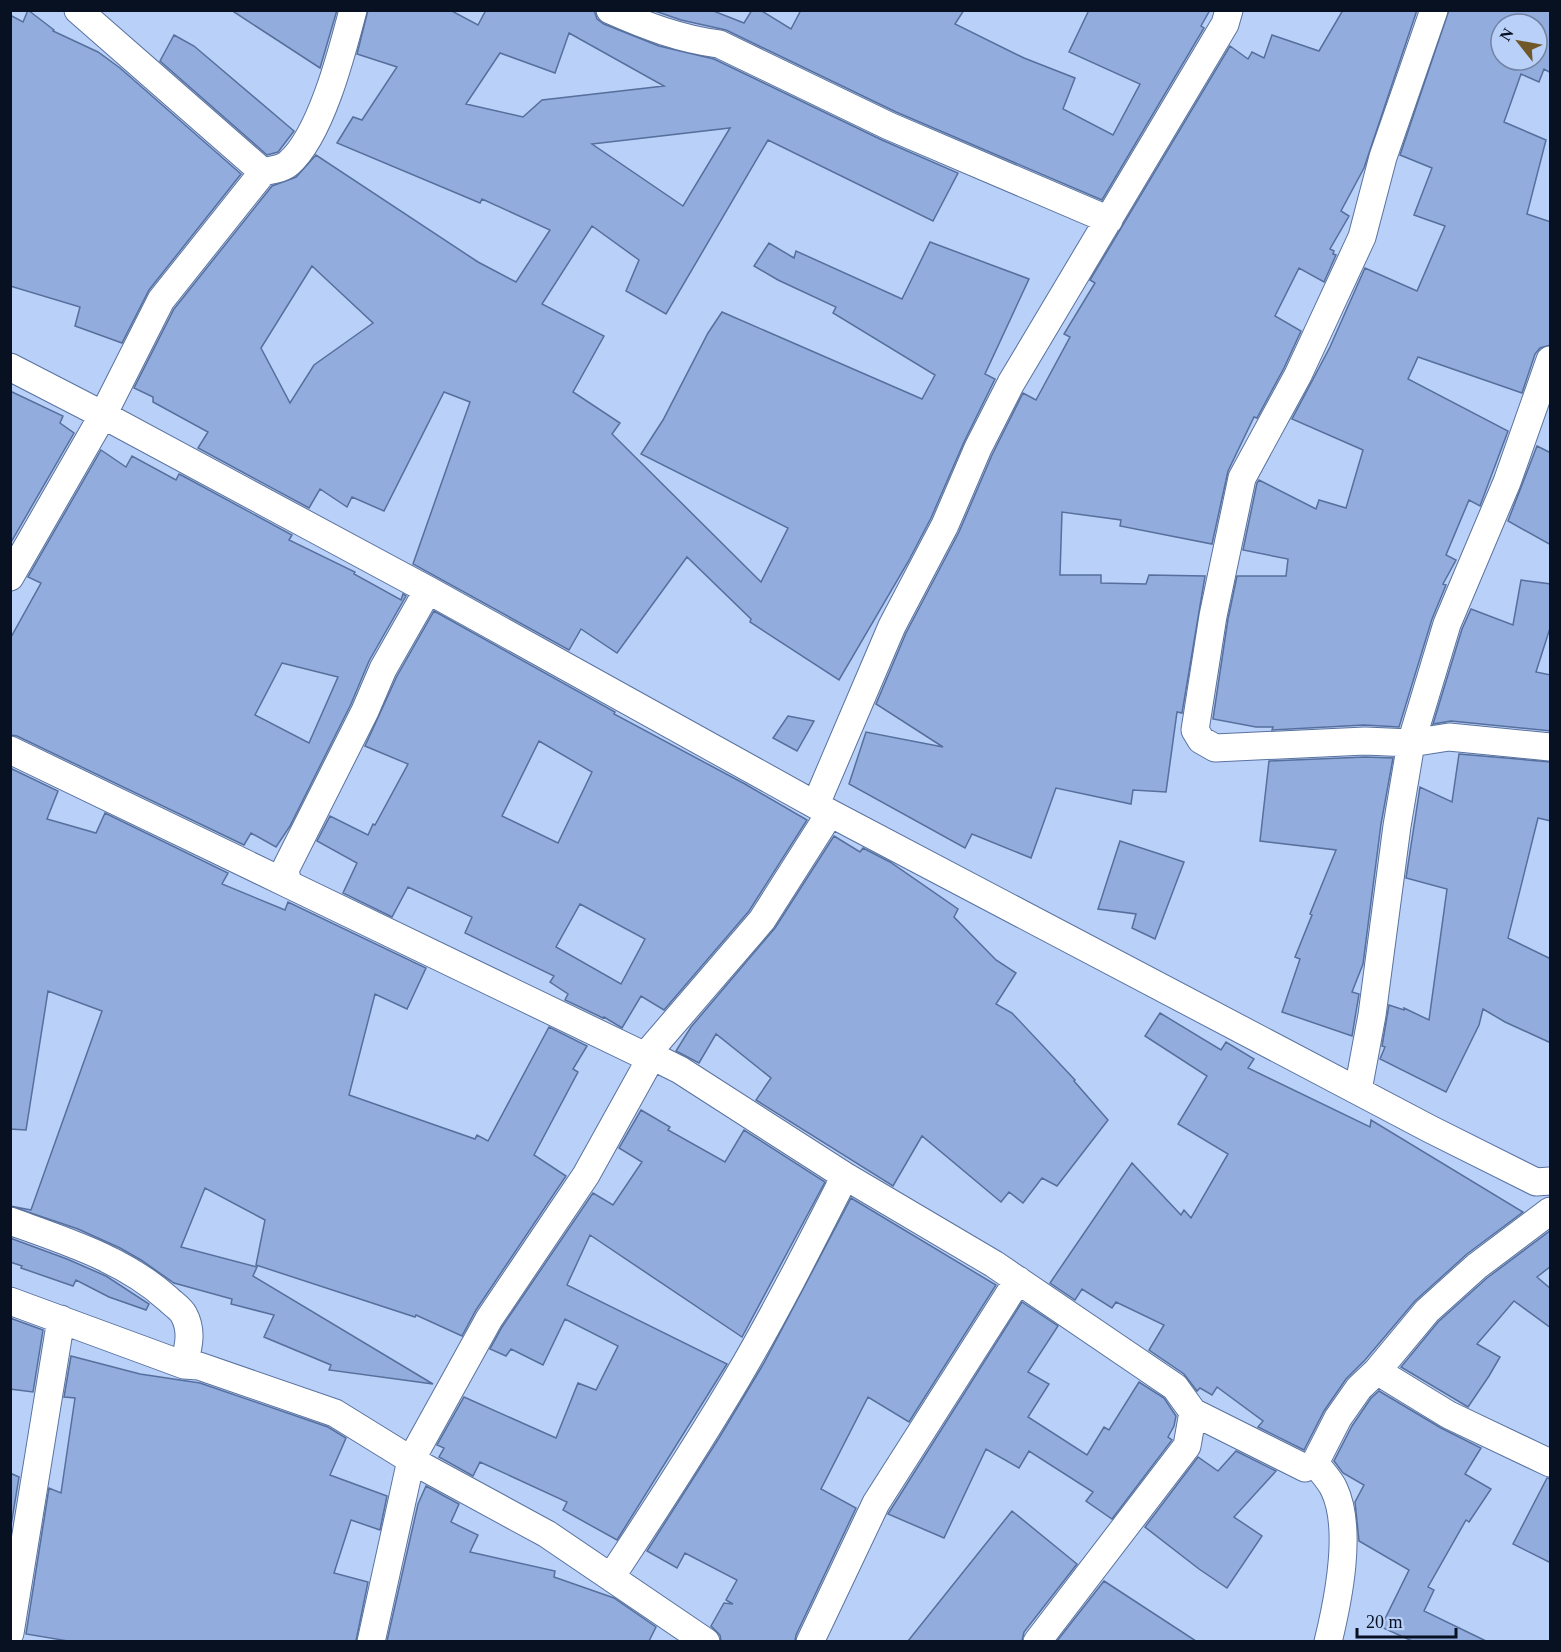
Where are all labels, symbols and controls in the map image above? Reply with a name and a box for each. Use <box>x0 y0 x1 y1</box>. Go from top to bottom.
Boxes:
north arrow <box>1489 12 1549 72</box>
text: N <box>1496 25 1517 44</box>
scale bar <box>1357 1601 1456 1639</box>
text: 20 m <box>1366 1612 1403 1632</box>

